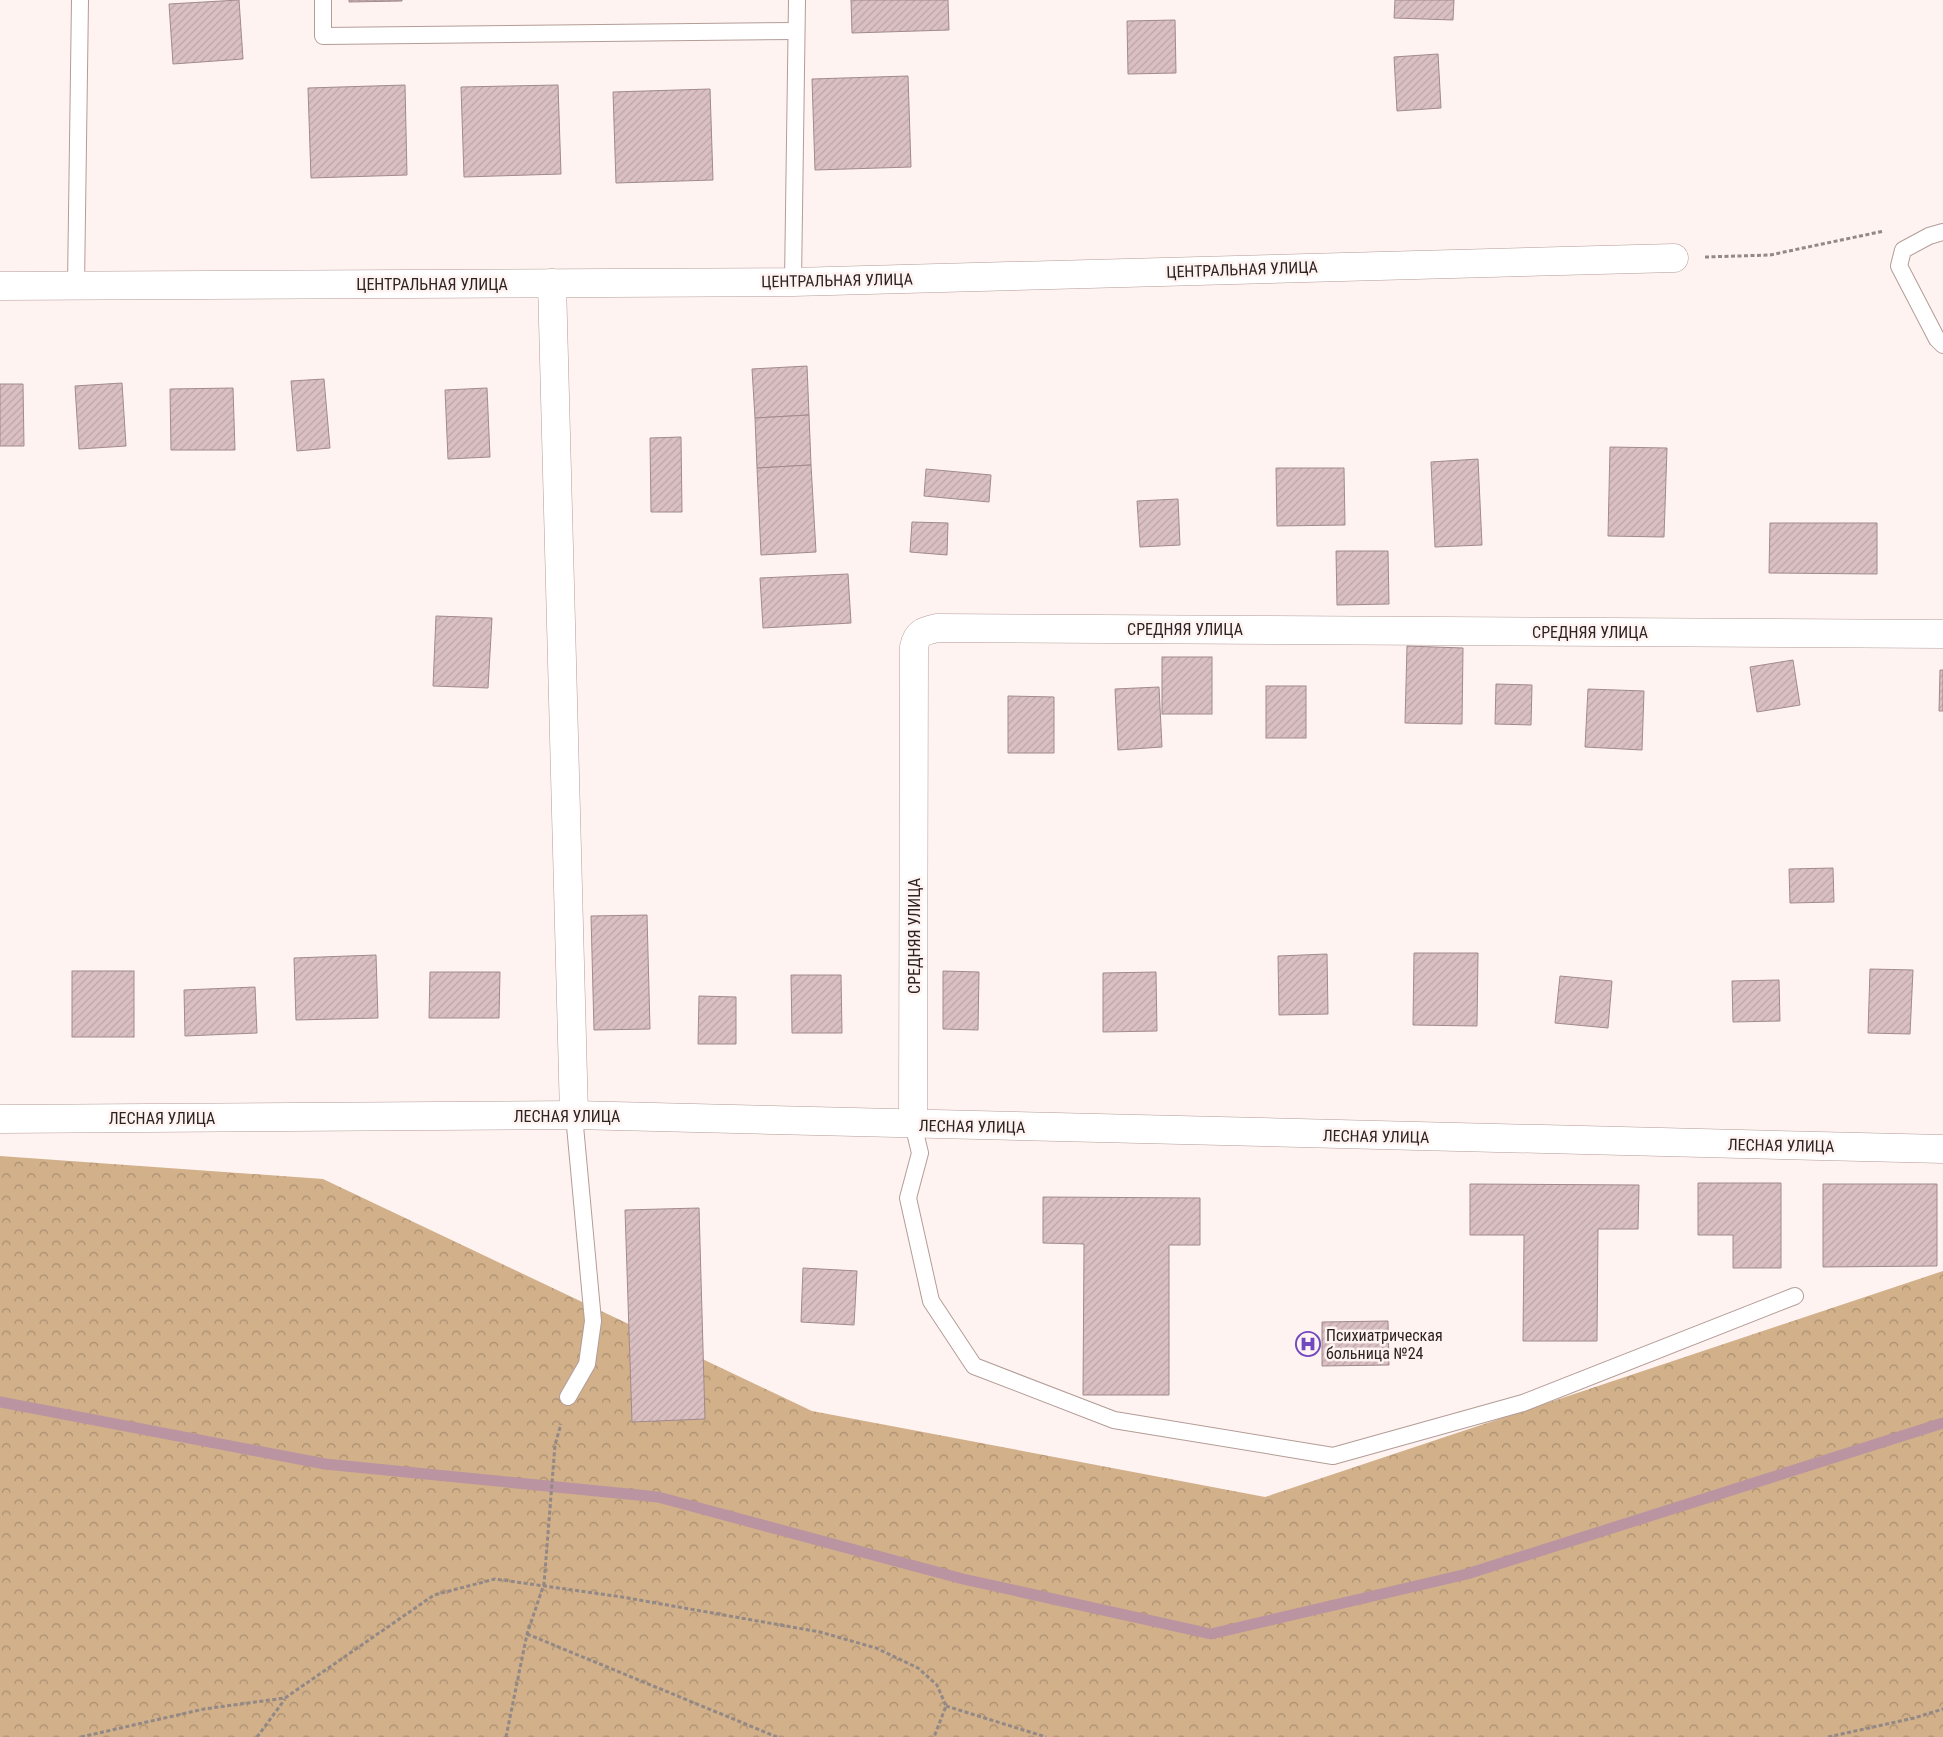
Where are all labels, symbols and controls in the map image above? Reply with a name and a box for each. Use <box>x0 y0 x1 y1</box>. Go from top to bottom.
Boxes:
street label: ЦЕНТРАЛЬНАЯ УЛИЦА <box>1166 257 1318 282</box>
street label: ЦЕНТРАЛЬНАЯ УЛИЦА <box>761 270 913 291</box>
street label: ЦЕНТРАЛЬНАЯ УЛИЦА <box>356 275 508 294</box>
street label: СРЕДНЯЯ УЛИЦА <box>1127 620 1243 639</box>
street label: СРЕДНЯЯ УЛИЦА <box>1532 623 1648 642</box>
street label: СРЕДНЯЯ УЛИЦА <box>905 878 924 994</box>
street label: ЛЕСНАЯ УЛИЦА <box>514 1107 620 1126</box>
street label: ЛЕСНАЯ УЛИЦА <box>109 1109 215 1128</box>
street label: ЛЕСНАЯ УЛИЦА <box>919 1116 1025 1137</box>
street label: ЛЕСНАЯ УЛИЦА <box>1323 1126 1429 1147</box>
street label: ЛЕСНАЯ УЛИЦА <box>1728 1135 1834 1156</box>
place label: Психиатрическая больница №24 <box>1326 1326 1443 1363</box>
hospital icon: Психиатрическая больница №24 <box>1295 1331 1321 1357</box>

